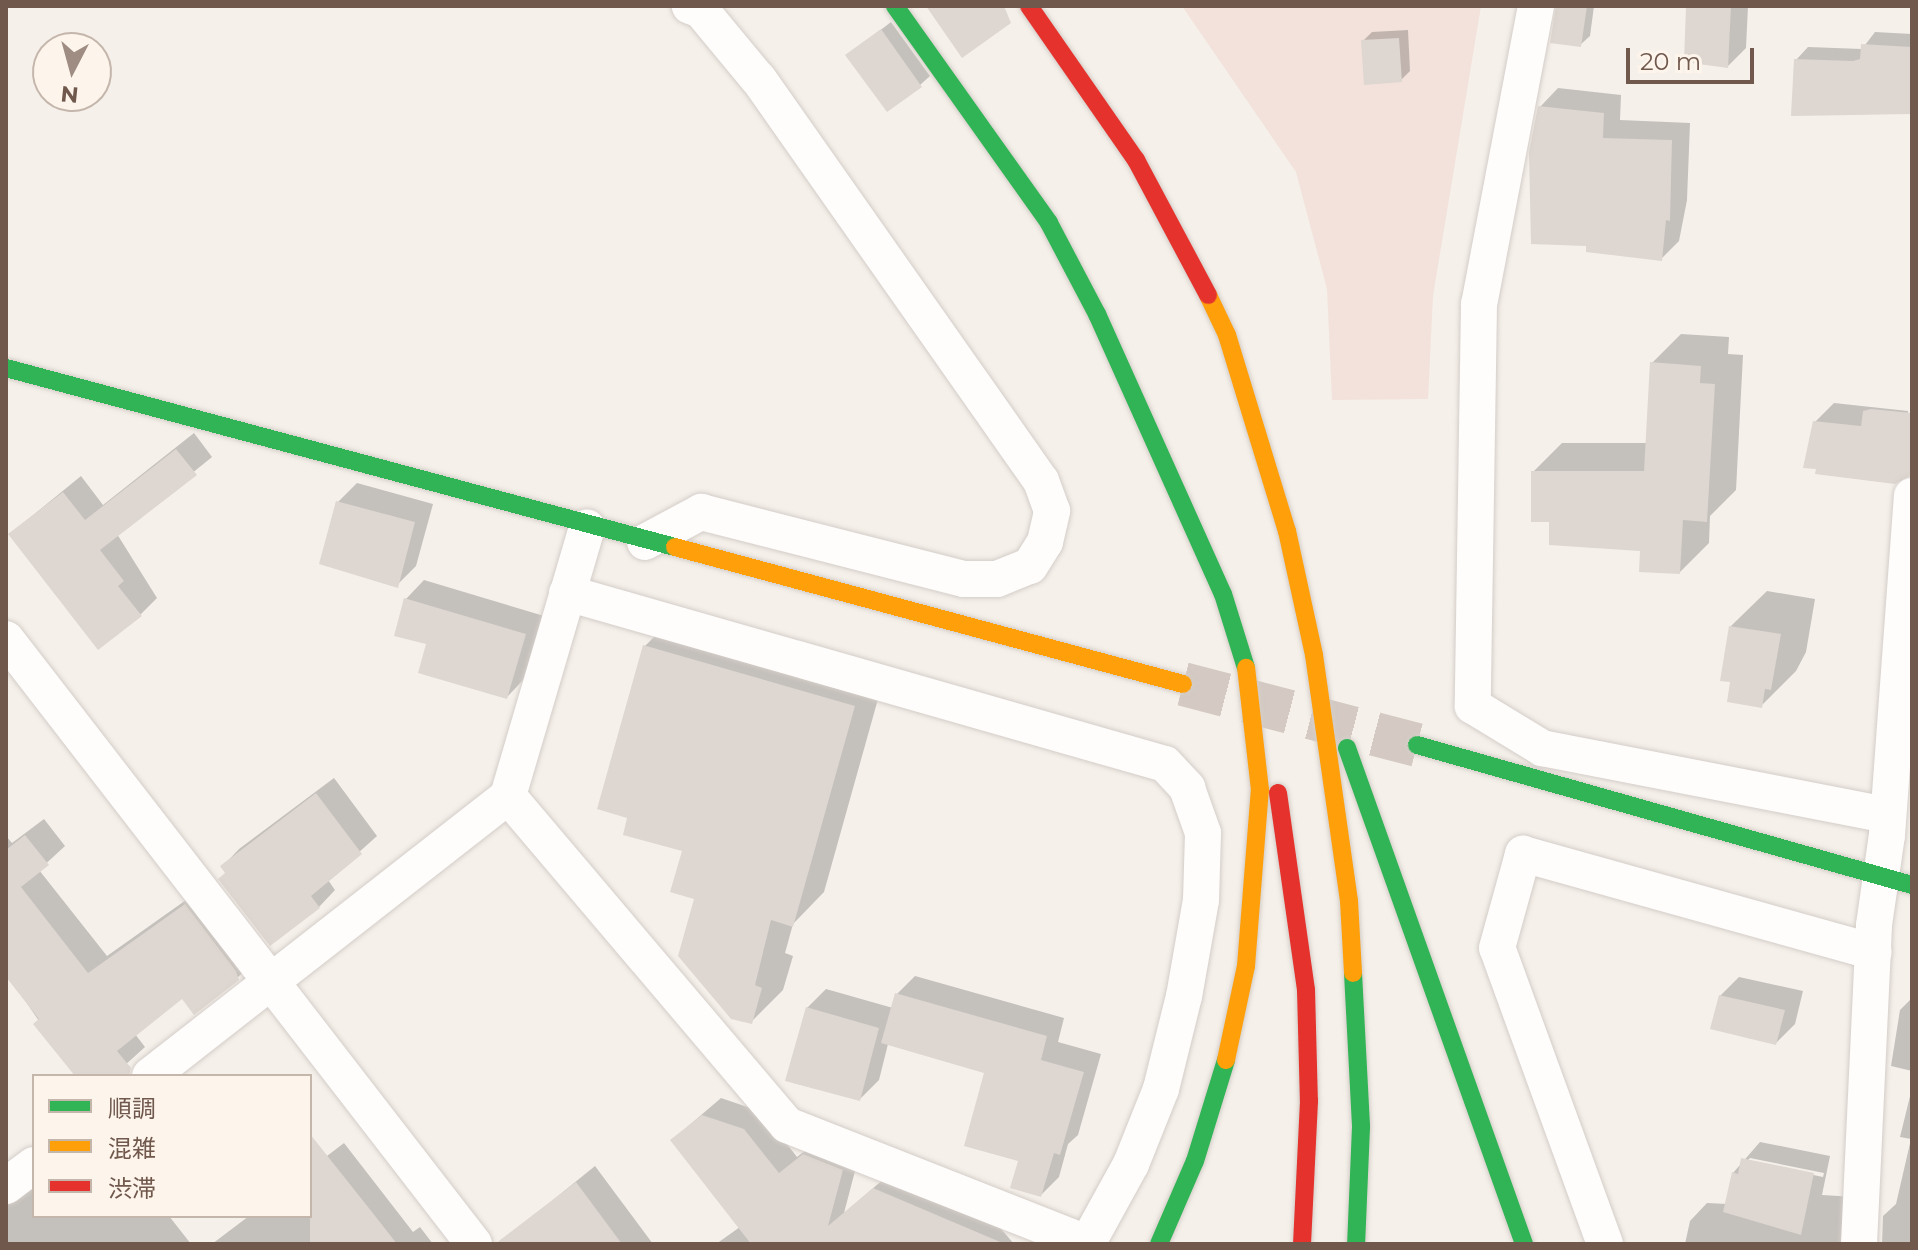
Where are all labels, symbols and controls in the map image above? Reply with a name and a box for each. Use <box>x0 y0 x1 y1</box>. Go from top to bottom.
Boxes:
north arrow <box>32 32 112 112</box>
scale bar <box>1630 32 1758 82</box>
text: 20 m <box>1640 47 1701 76</box>
text: N <box>59 80 80 109</box>
legend <box>32 1074 312 1218</box>
text: 順調 <box>108 1094 156 1123</box>
text: 混雑 <box>108 1134 156 1163</box>
text: 渋滞 <box>108 1174 156 1203</box>

